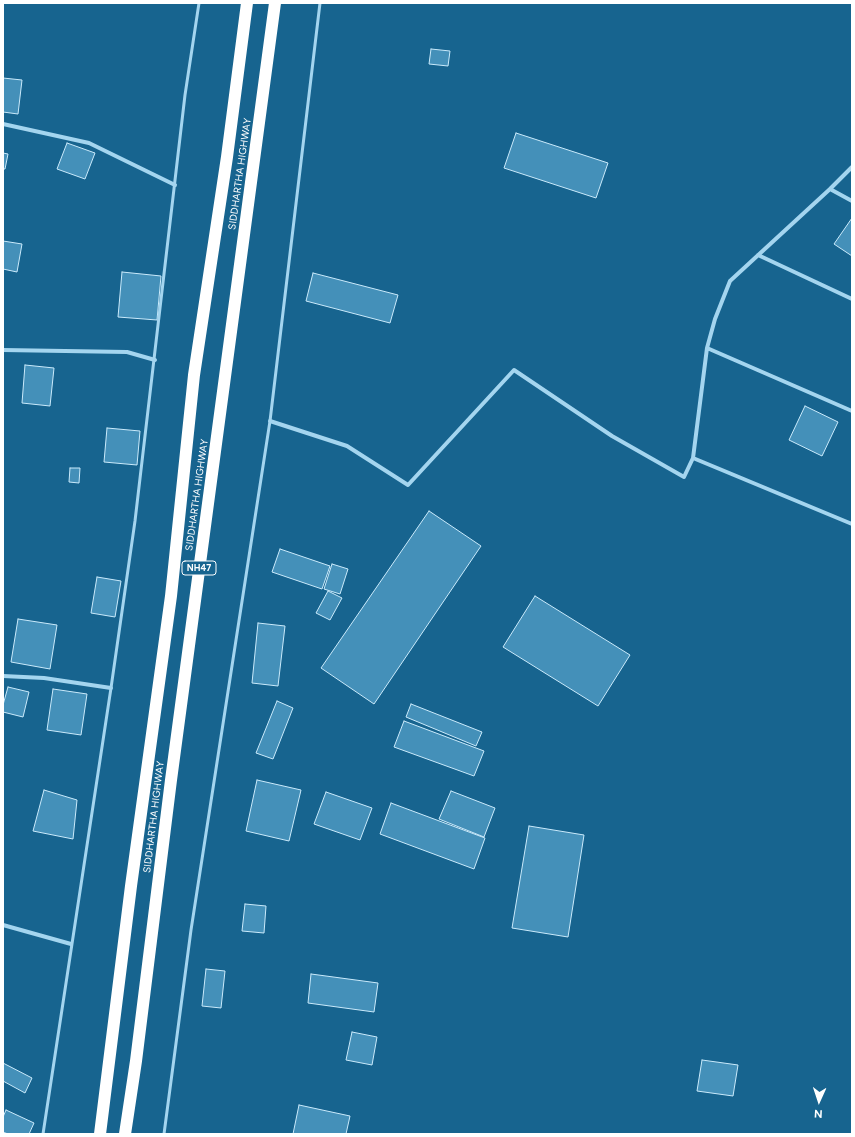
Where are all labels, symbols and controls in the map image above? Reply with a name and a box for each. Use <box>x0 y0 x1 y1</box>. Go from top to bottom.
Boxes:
street label: SIDDHARTHA HIGHWAY <box>226 117 254 231</box>
street label: SIDDHARTHA HIGHWAY <box>183 438 211 552</box>
road number: NH47 <box>182 561 216 575</box>
street label: SIDDHARTHA HIGHWAY <box>141 760 167 874</box>
north arrow <box>799 1081 839 1121</box>
text: N <box>814 1107 823 1120</box>

